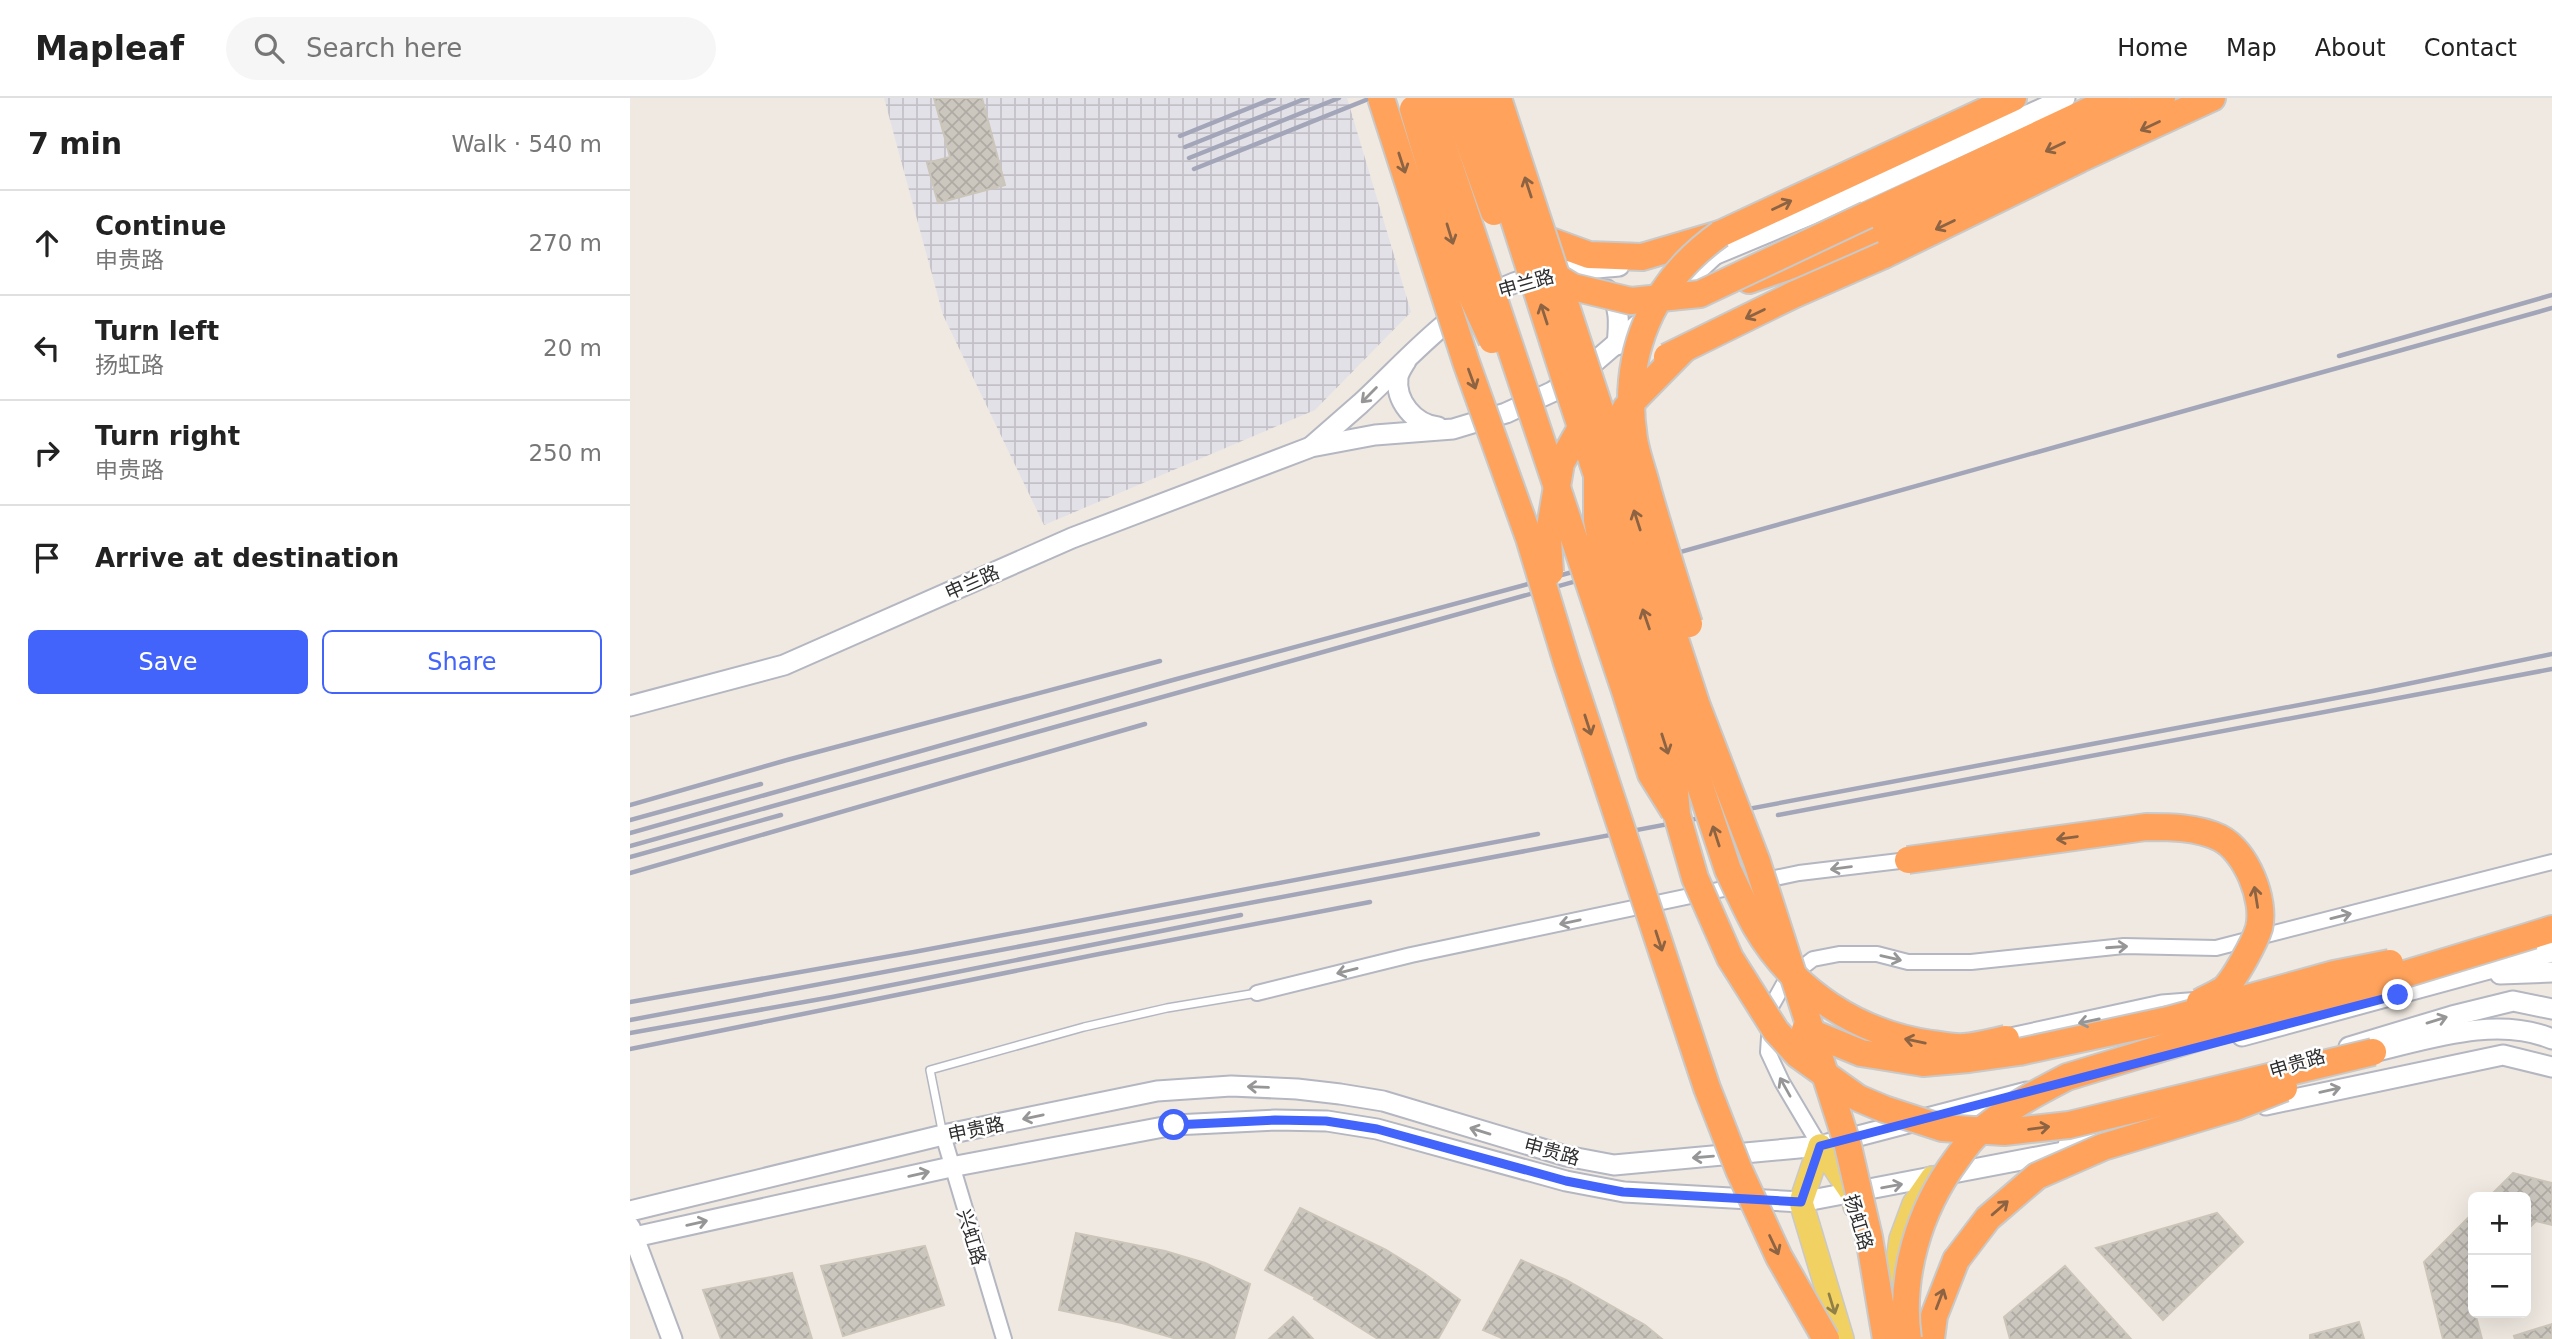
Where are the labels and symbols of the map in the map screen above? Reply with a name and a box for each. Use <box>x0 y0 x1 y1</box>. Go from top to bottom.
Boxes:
one-way arrow <box>2140 120 2161 134</box>
one-way arrow <box>2046 140 2066 154</box>
one-way arrow <box>1396 152 1409 174</box>
one-way arrow <box>1521 177 1533 199</box>
one-way arrow <box>1771 198 1792 211</box>
one-way arrow <box>1935 219 1956 233</box>
one-way arrow <box>1444 223 1457 245</box>
street label: 申兰路 <box>1496 265 1556 301</box>
one-way arrow <box>1537 304 1549 326</box>
one-way arrow <box>1745 308 1766 321</box>
one-way arrow <box>1467 368 1480 390</box>
one-way arrow <box>1361 386 1378 403</box>
one-way arrow <box>1629 509 1642 531</box>
street label: 申兰路 <box>941 560 1003 604</box>
one-way arrow <box>1639 609 1651 631</box>
one-way arrow <box>1582 713 1595 735</box>
one-way arrow <box>1660 733 1673 755</box>
one-way arrow <box>1709 825 1722 847</box>
one-way arrow <box>2056 831 2079 844</box>
one-way arrow <box>1830 862 1853 875</box>
one-way arrow <box>2249 886 2262 909</box>
one-way arrow <box>2329 909 2351 922</box>
one-way arrow <box>1559 915 1582 929</box>
one-way arrow <box>1653 930 1666 952</box>
one-way arrow <box>2105 940 2128 953</box>
one-way arrow <box>1879 951 1902 965</box>
one-way arrow <box>1337 965 1359 978</box>
route end <box>2382 979 2413 1010</box>
one-way arrow <box>2426 1013 2448 1026</box>
one-way arrow <box>2078 1014 2101 1028</box>
one-way arrow <box>1904 1033 1926 1046</box>
street label: 申贵路 <box>2267 1044 2327 1082</box>
one-way arrow <box>1778 1077 1792 1097</box>
one-way arrow <box>1247 1081 1270 1094</box>
one-way arrow <box>2318 1083 2341 1097</box>
route start <box>1158 1109 1189 1140</box>
one-way arrow <box>1022 1110 1045 1124</box>
street label: 申贵路 <box>946 1112 1006 1146</box>
one-way arrow <box>2027 1122 2050 1135</box>
one-way arrow <box>1470 1123 1492 1136</box>
street label: 申贵路 <box>1522 1133 1582 1169</box>
one-way arrow <box>1692 1151 1715 1164</box>
one-way arrow <box>907 1166 930 1180</box>
one-way arrow <box>1880 1178 1903 1192</box>
street label: 扬虹路 <box>1840 1192 1878 1252</box>
one-way arrow <box>1991 1200 2009 1216</box>
street label: 兴虹路 <box>953 1207 991 1267</box>
one-way arrow <box>685 1216 708 1230</box>
one-way arrow <box>1768 1234 1781 1255</box>
one-way arrow <box>1935 1288 1948 1310</box>
one-way arrow <box>1826 1293 1839 1315</box>

